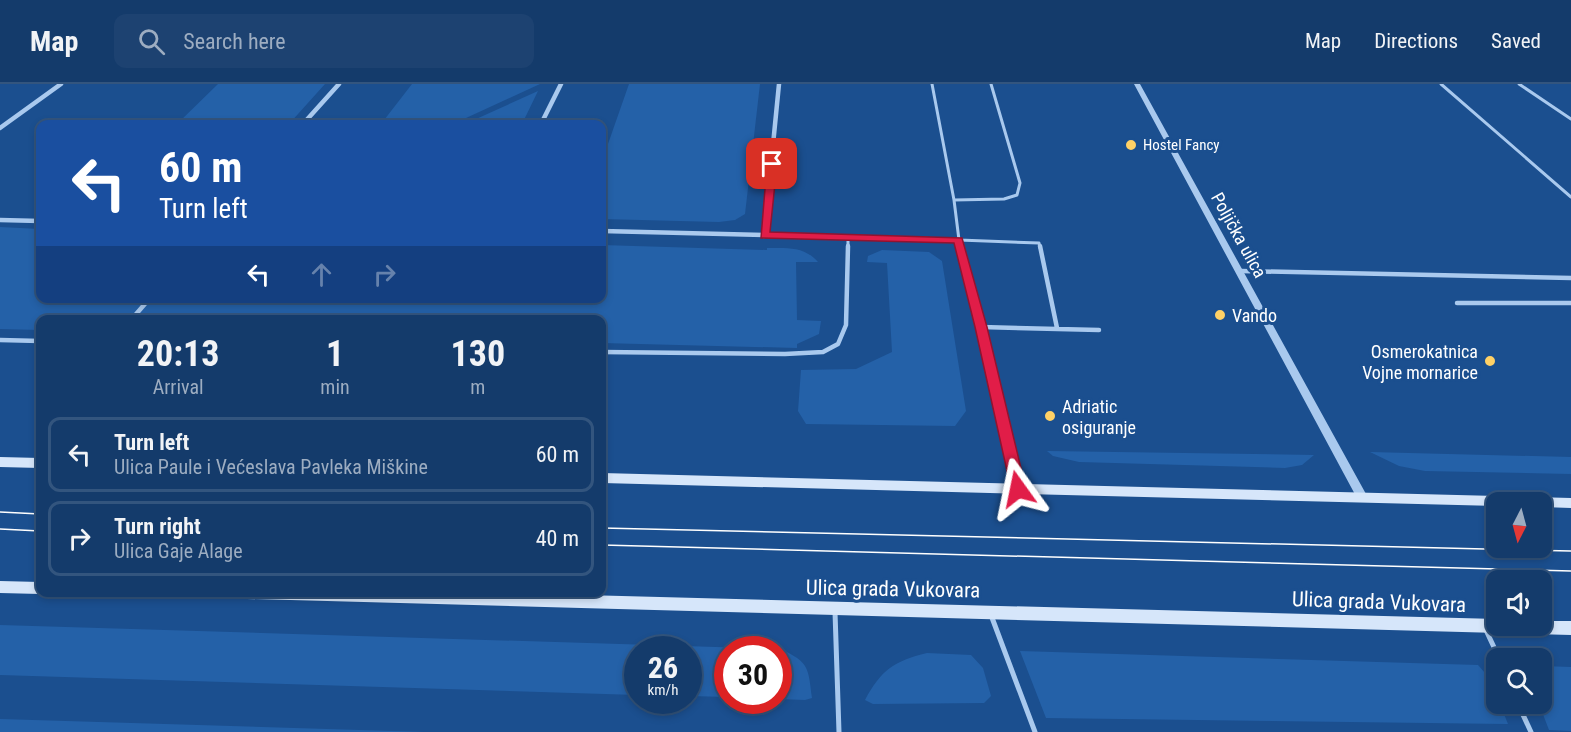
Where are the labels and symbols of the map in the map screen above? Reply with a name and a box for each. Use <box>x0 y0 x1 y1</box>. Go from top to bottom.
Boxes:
place label: Hostel Fancy <box>1143 136 1220 154</box>
pin <box>746 138 797 189</box>
marker: Hostel Fancy <box>1124 138 1138 152</box>
street label: Poljička ulica <box>1207 189 1271 281</box>
place label: Vando <box>1232 305 1277 326</box>
marker: Vando <box>1213 308 1227 322</box>
place label: Osmerokatnica Vojne mornarice <box>1362 341 1478 383</box>
marker: Osmerokatnica Vojne mornarice <box>1483 354 1497 368</box>
place label: Adriatic osiguranje <box>1062 396 1136 438</box>
marker: Adriatic osiguranje <box>1043 409 1057 423</box>
position arrow <box>986 457 1050 521</box>
north arrow <box>1486 492 1552 558</box>
street label: Ulica grada Vukovara <box>806 575 980 603</box>
street label: Ulica grada Vukovara <box>1292 587 1466 617</box>
speed limit sign: 30 <box>714 636 792 714</box>

